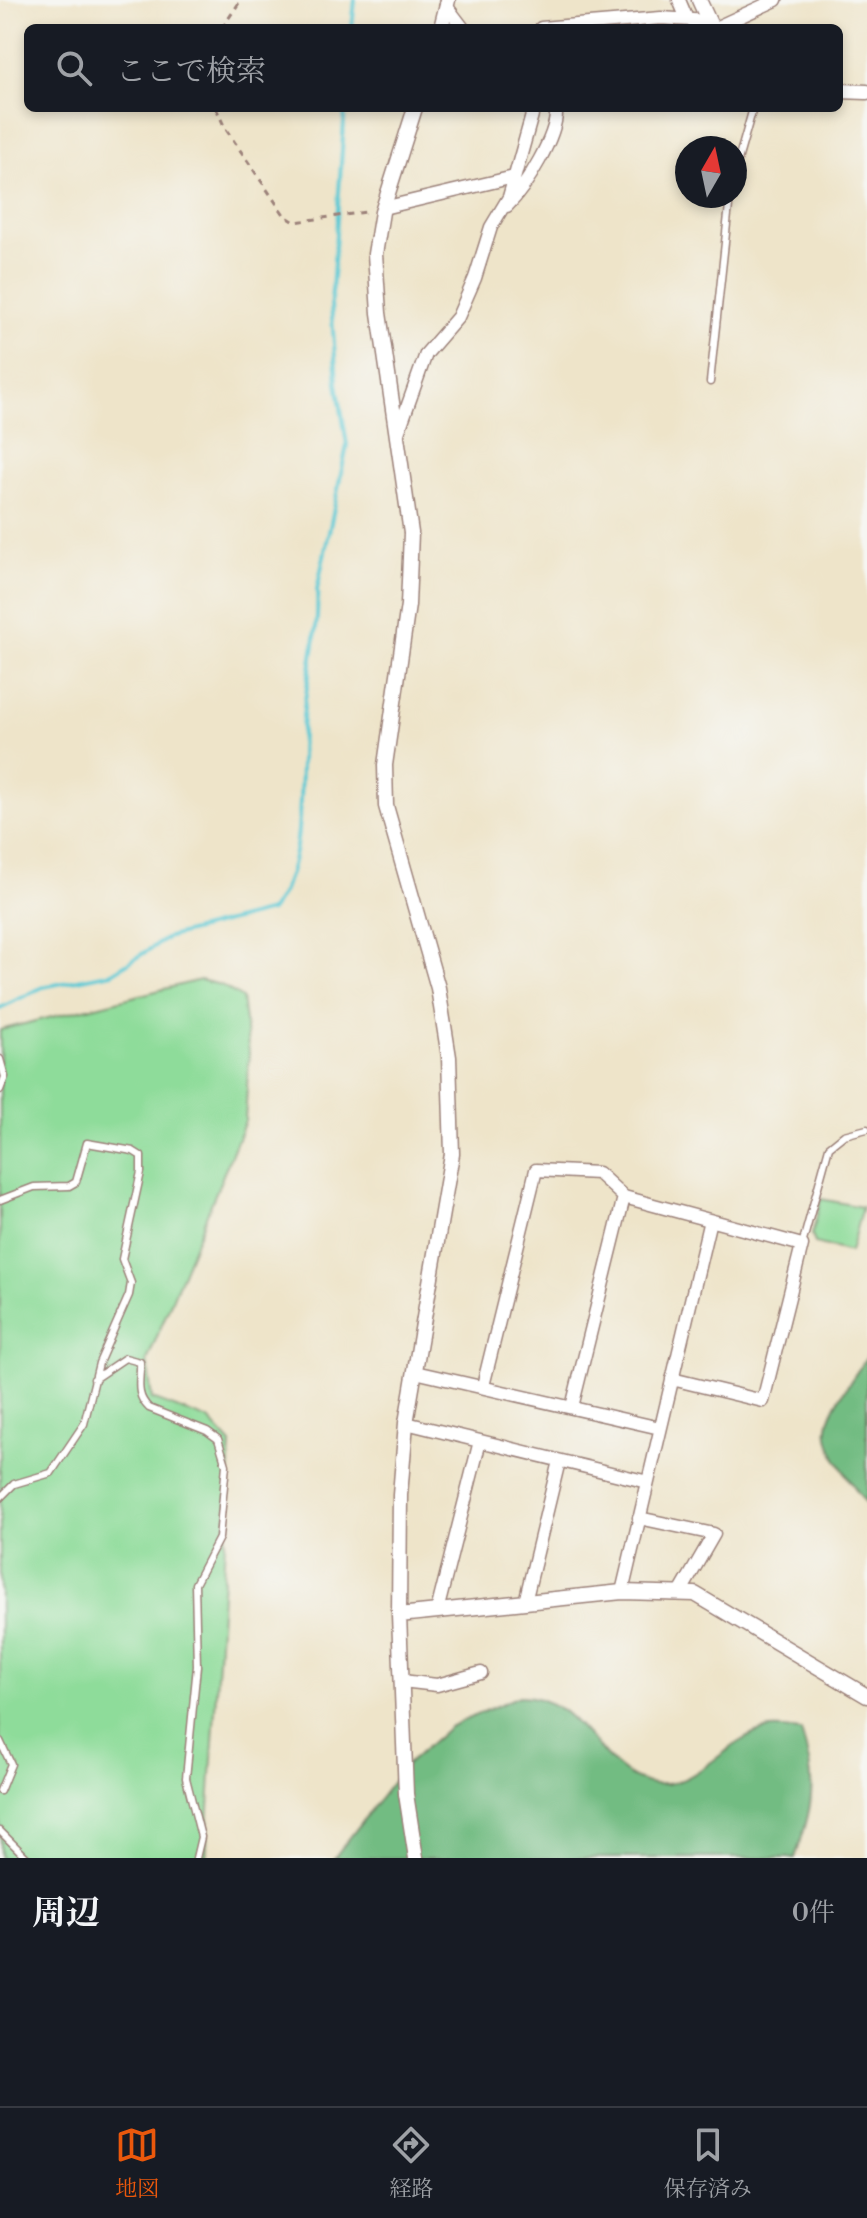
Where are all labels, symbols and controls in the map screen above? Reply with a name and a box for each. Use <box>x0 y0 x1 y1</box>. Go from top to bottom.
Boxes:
search box <box>24 24 843 112</box>
icon: search <box>52 46 96 90</box>
text: ここで検索 <box>116 53 266 91</box>
north arrow <box>675 136 747 208</box>
text: 周辺 <box>32 1893 100 1935</box>
text: 0件 <box>792 1897 835 1929</box>
tab: 地図 <box>115 2123 159 2203</box>
tab: 経路 <box>389 2123 434 2203</box>
tab: 保存済み <box>664 2123 752 2203</box>

